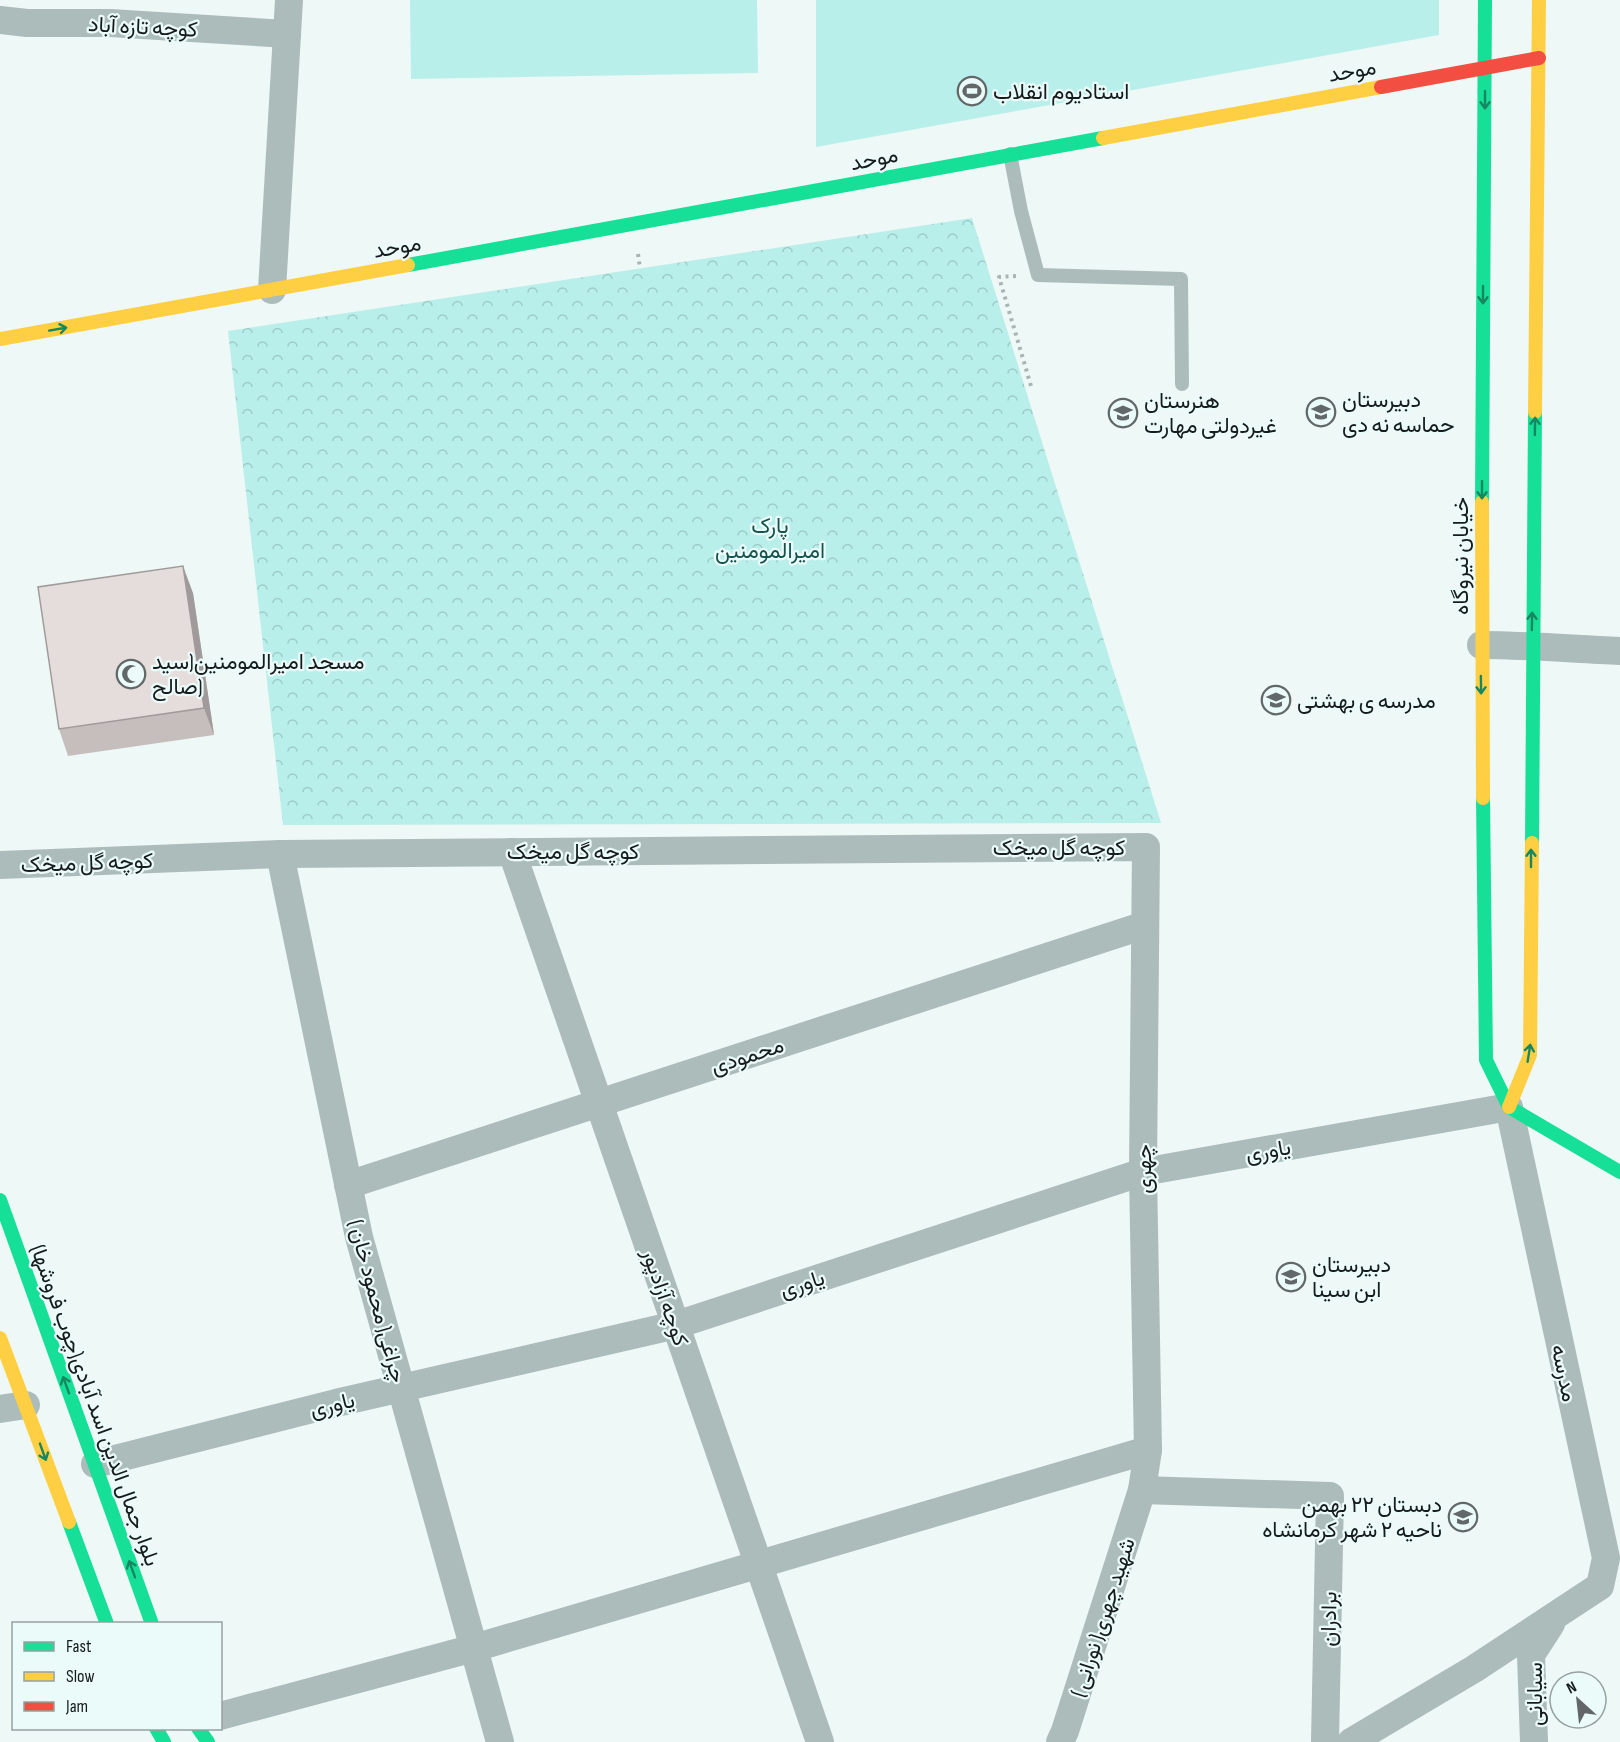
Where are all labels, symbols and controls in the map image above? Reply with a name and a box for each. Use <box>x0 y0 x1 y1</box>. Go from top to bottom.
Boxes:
street label: کوچه تازه آباد <box>87 11 199 44</box>
street label: موحد <box>1326 54 1378 89</box>
sports icon: استادیوم انقلاب <box>956 75 988 107</box>
place label: استادیوم انقلاب <box>993 79 1129 106</box>
one-way arrow <box>1479 90 1491 110</box>
street label: موحد <box>848 142 900 177</box>
street label: موحد <box>371 230 423 265</box>
one-way arrow <box>1477 285 1489 305</box>
one-way arrow <box>47 323 67 334</box>
place label: دبیرستان حماسه نه دی <box>1342 387 1455 439</box>
place label: هنرستان غیردولتی مهارت <box>1144 388 1277 440</box>
school or university icon: دبیرستان حماسه نه دی <box>1305 396 1337 428</box>
school or university icon: هنرستان غیردولتی مهارت <box>1107 397 1139 429</box>
one-way arrow <box>1529 416 1541 436</box>
one-way arrow <box>1476 480 1488 500</box>
street label: خیابان نیروگاه <box>1448 497 1475 615</box>
park label: پارک امیرالمومنین <box>715 513 825 565</box>
one-way arrow <box>1527 611 1538 631</box>
place label: مسجد امیرالمومنین(سید صالح) <box>152 649 364 701</box>
mosque icon: مسجد امیرالمومنین(سید صالح) <box>115 658 147 690</box>
one-way arrow <box>1476 675 1487 695</box>
school or university icon: مدرسه ی بهشتی <box>1260 684 1292 716</box>
place label: مدرسه ی بهشتی <box>1297 688 1436 715</box>
street label: کوچه گل میخک <box>993 835 1126 862</box>
street label: کوچه گل میخک <box>507 839 640 866</box>
street label: کوچه گل میخک <box>20 848 154 879</box>
one-way arrow <box>1525 848 1537 868</box>
street label: محمودی <box>708 1032 787 1081</box>
one-way arrow <box>1523 1043 1534 1063</box>
street label: یاوری <box>1244 1134 1293 1169</box>
street label: چهری <box>1131 1144 1158 1194</box>
street label: چراغی( محمود خان ) <box>342 1217 411 1386</box>
street label: بلوار جمال الدین اسد آبادی(چوب فروشها) <box>24 1241 165 1570</box>
street label: کوچه آزادپور <box>635 1244 694 1350</box>
place label: دبیرستان ابن سینا <box>1312 1252 1391 1304</box>
school or university icon: دبیرستان ابن سینا <box>1275 1261 1307 1293</box>
street label: یاوری <box>777 1265 828 1304</box>
street label: مدرسه <box>1544 1342 1583 1404</box>
one-way arrow <box>60 1376 71 1395</box>
street label: یاوری <box>307 1387 358 1424</box>
one-way arrow <box>38 1442 49 1460</box>
place label: دبستان ۲۲ بهمن ناحیه ۲ شهر کرمانشاه <box>1262 1492 1442 1544</box>
school or university icon: دبستان ۲۲ بهمن ناحیه ۲ شهر کرمانشاه <box>1447 1501 1479 1533</box>
street label: شهید چهری( نورانی ) <box>1065 1535 1142 1700</box>
one-way arrow <box>126 1560 137 1578</box>
street label: برادران <box>1316 1591 1343 1647</box>
legend <box>12 1622 222 1730</box>
text: Fast <box>66 1636 92 1657</box>
street label: سیابانی <box>1522 1662 1549 1726</box>
text: Slow <box>66 1666 95 1687</box>
north arrow <box>1548 1670 1608 1730</box>
text: N <box>1564 1678 1580 1698</box>
text: Jam <box>65 1696 88 1717</box>

